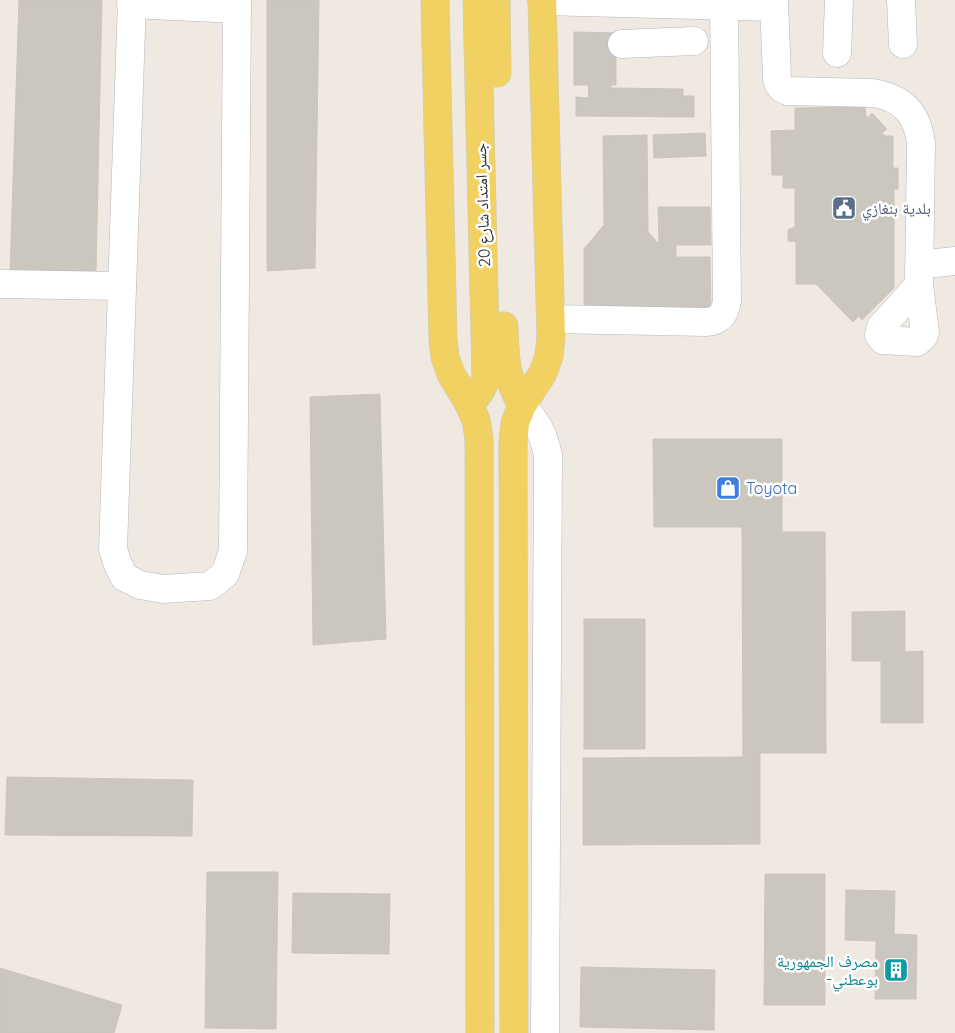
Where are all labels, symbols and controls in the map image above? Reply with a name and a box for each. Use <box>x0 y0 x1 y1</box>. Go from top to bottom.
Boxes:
street label: جسر امتداد شارع 20 <box>470 143 495 267</box>
public building icon: بلدية بنغازي <box>831 195 857 221</box>
place label: بلدية بنغازي <box>862 198 931 221</box>
shop icon: Toyota <box>715 475 741 501</box>
place label: Toyota <box>746 478 797 498</box>
place label: مصرف الجمهورية -بوعطني <box>777 951 878 992</box>
building icon: مصرف الجمهورية -بوعطني <box>883 957 909 983</box>

